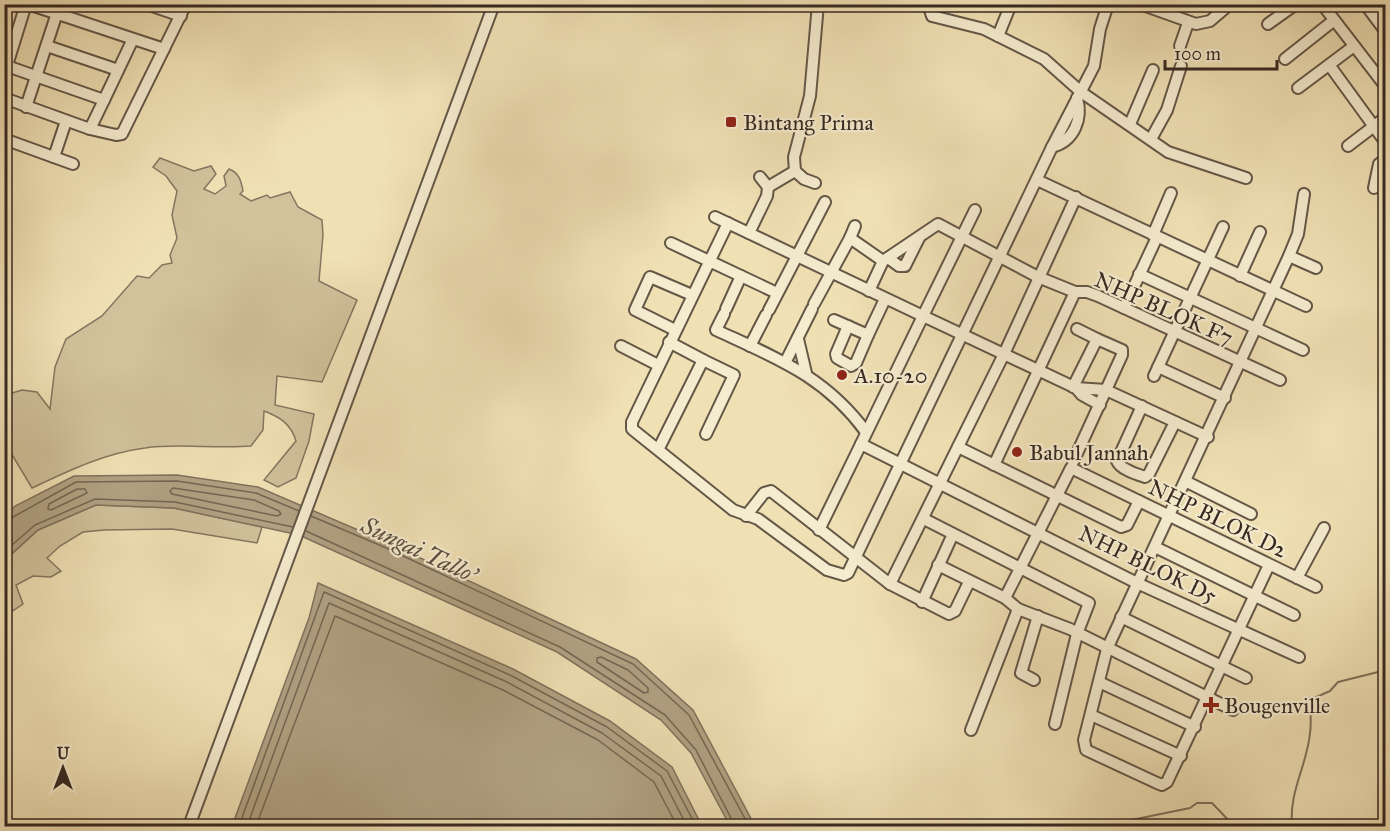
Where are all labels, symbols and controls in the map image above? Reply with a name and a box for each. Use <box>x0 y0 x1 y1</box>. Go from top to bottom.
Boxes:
scale bar <box>1165 33 1278 71</box>
text: 100 m <box>1174 43 1221 65</box>
place label: Bintang Prima <box>743 109 875 136</box>
marker: Bintang Prima <box>724 115 738 129</box>
street label: NHP BLOK F7 <box>1090 266 1237 351</box>
place label: A.10-20 <box>853 362 927 389</box>
marker: A.10-20 <box>835 368 849 382</box>
place label: Babul Jannah <box>1029 439 1149 466</box>
marker: Babul Jannah <box>1010 445 1024 459</box>
street label: NHP BLOK D2 <box>1144 473 1292 564</box>
water label: Sungai Tallo' <box>355 510 484 591</box>
street label: NHP BLOK D5 <box>1074 519 1221 609</box>
place label: Bougenville <box>1224 692 1330 719</box>
marker: Bougenville <box>1202 696 1220 714</box>
north arrow <box>33 738 93 798</box>
text: U <box>57 744 70 763</box>

